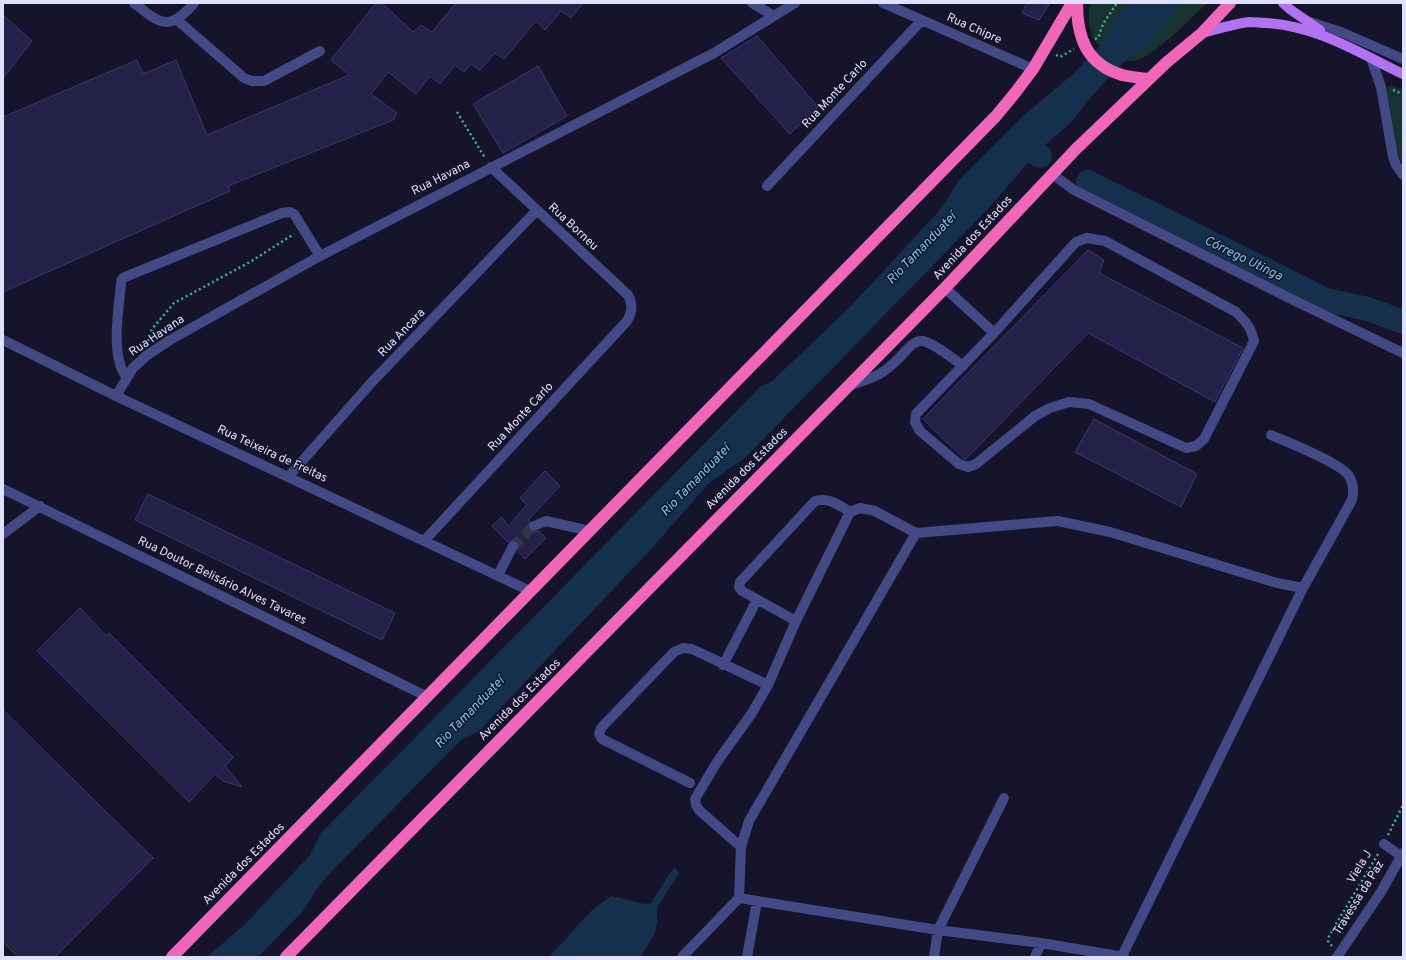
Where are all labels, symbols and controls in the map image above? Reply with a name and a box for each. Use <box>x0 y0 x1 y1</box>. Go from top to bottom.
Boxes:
street label: Rua Chipre <box>944 10 1004 48</box>
street label: Rua Monte Carlo <box>799 56 871 132</box>
street label: Rua Havana <box>409 156 473 200</box>
street label: Avenida dos Estados <box>930 192 1016 284</box>
street label: Rua Borneu <box>544 200 602 254</box>
water label: Rio Tamanduateí <box>884 208 962 288</box>
water label: Córrego Utinga <box>1201 233 1285 285</box>
street label: Rua Ancara <box>375 305 429 361</box>
street label: Rua Havana <box>126 312 188 360</box>
street label: Rua Monte Carlo <box>485 379 557 455</box>
street label: Rua Teixeira de Freitas <box>214 421 330 487</box>
street label: Avenida dos Estados <box>702 424 792 514</box>
water label: Rio Tamanduateí <box>658 440 736 520</box>
street label: Rua Doutor Belisário Alves Tavares <box>135 533 309 629</box>
street label: Avenida dos Estados <box>475 655 565 745</box>
water label: Rio Tamanduateí <box>432 672 510 752</box>
street label: Avenida dos Estados <box>199 819 289 909</box>
street label: Viela J <box>1344 847 1376 887</box>
street label: Travessa da Paz <box>1330 858 1388 938</box>

